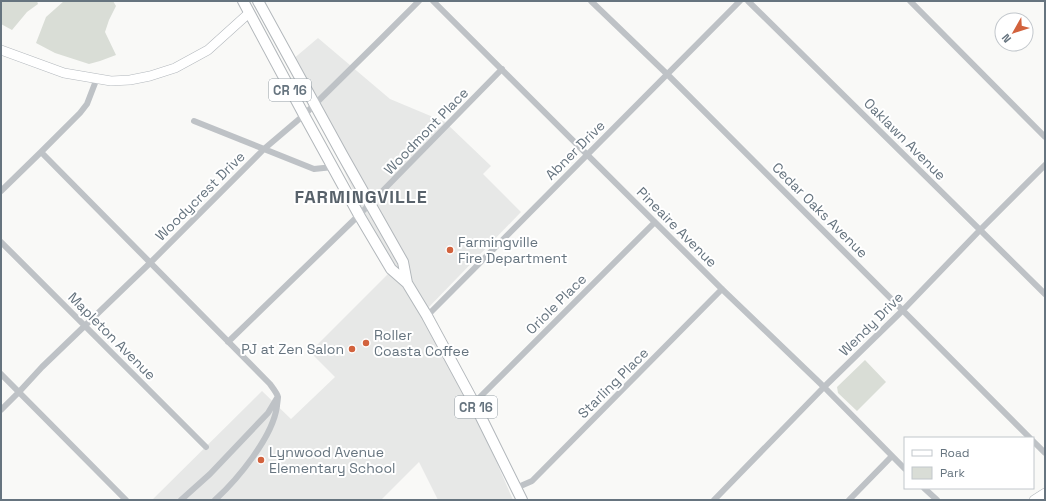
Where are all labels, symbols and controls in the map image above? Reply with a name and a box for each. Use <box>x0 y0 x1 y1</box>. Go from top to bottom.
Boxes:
north arrow <box>994 12 1034 52</box>
text: N <box>998 31 1014 46</box>
road number: CR 16 <box>269 79 311 101</box>
street label: Woodmont Place <box>380 84 472 178</box>
street label: Oaklawn Avenue <box>860 94 950 184</box>
street label: Abner Drive <box>541 116 609 184</box>
street label: Woodycrest Drive <box>151 147 249 245</box>
street label: Cedar Oaks Avenue <box>768 158 872 262</box>
street label: Pineaire Avenue <box>633 183 721 271</box>
district label: FARMINGVILLE <box>294 185 428 208</box>
place label: Farmingville Fire Department <box>458 233 567 267</box>
marker: Farmingville Fire Department <box>445 245 455 255</box>
street label: Oriole Place <box>522 270 590 338</box>
street label: Mapleton Avenue <box>64 288 160 384</box>
street label: Wendy Drive <box>835 288 907 360</box>
place label: Roller Coasta Coffee <box>374 326 469 360</box>
marker: Roller Coasta Coffee <box>361 338 371 348</box>
place label: PJ at Zen Salon <box>241 340 344 358</box>
marker: PJ at Zen Salon <box>347 344 357 354</box>
street label: Starling Place <box>574 344 652 422</box>
road number: CR 16 <box>455 396 497 418</box>
legend <box>904 437 1034 489</box>
place label: Lynwood Avenue Elementary School <box>269 443 395 477</box>
text: Road <box>940 445 969 461</box>
marker: Lynwood Avenue Elementary School <box>256 455 266 465</box>
text: Park <box>940 465 965 481</box>

